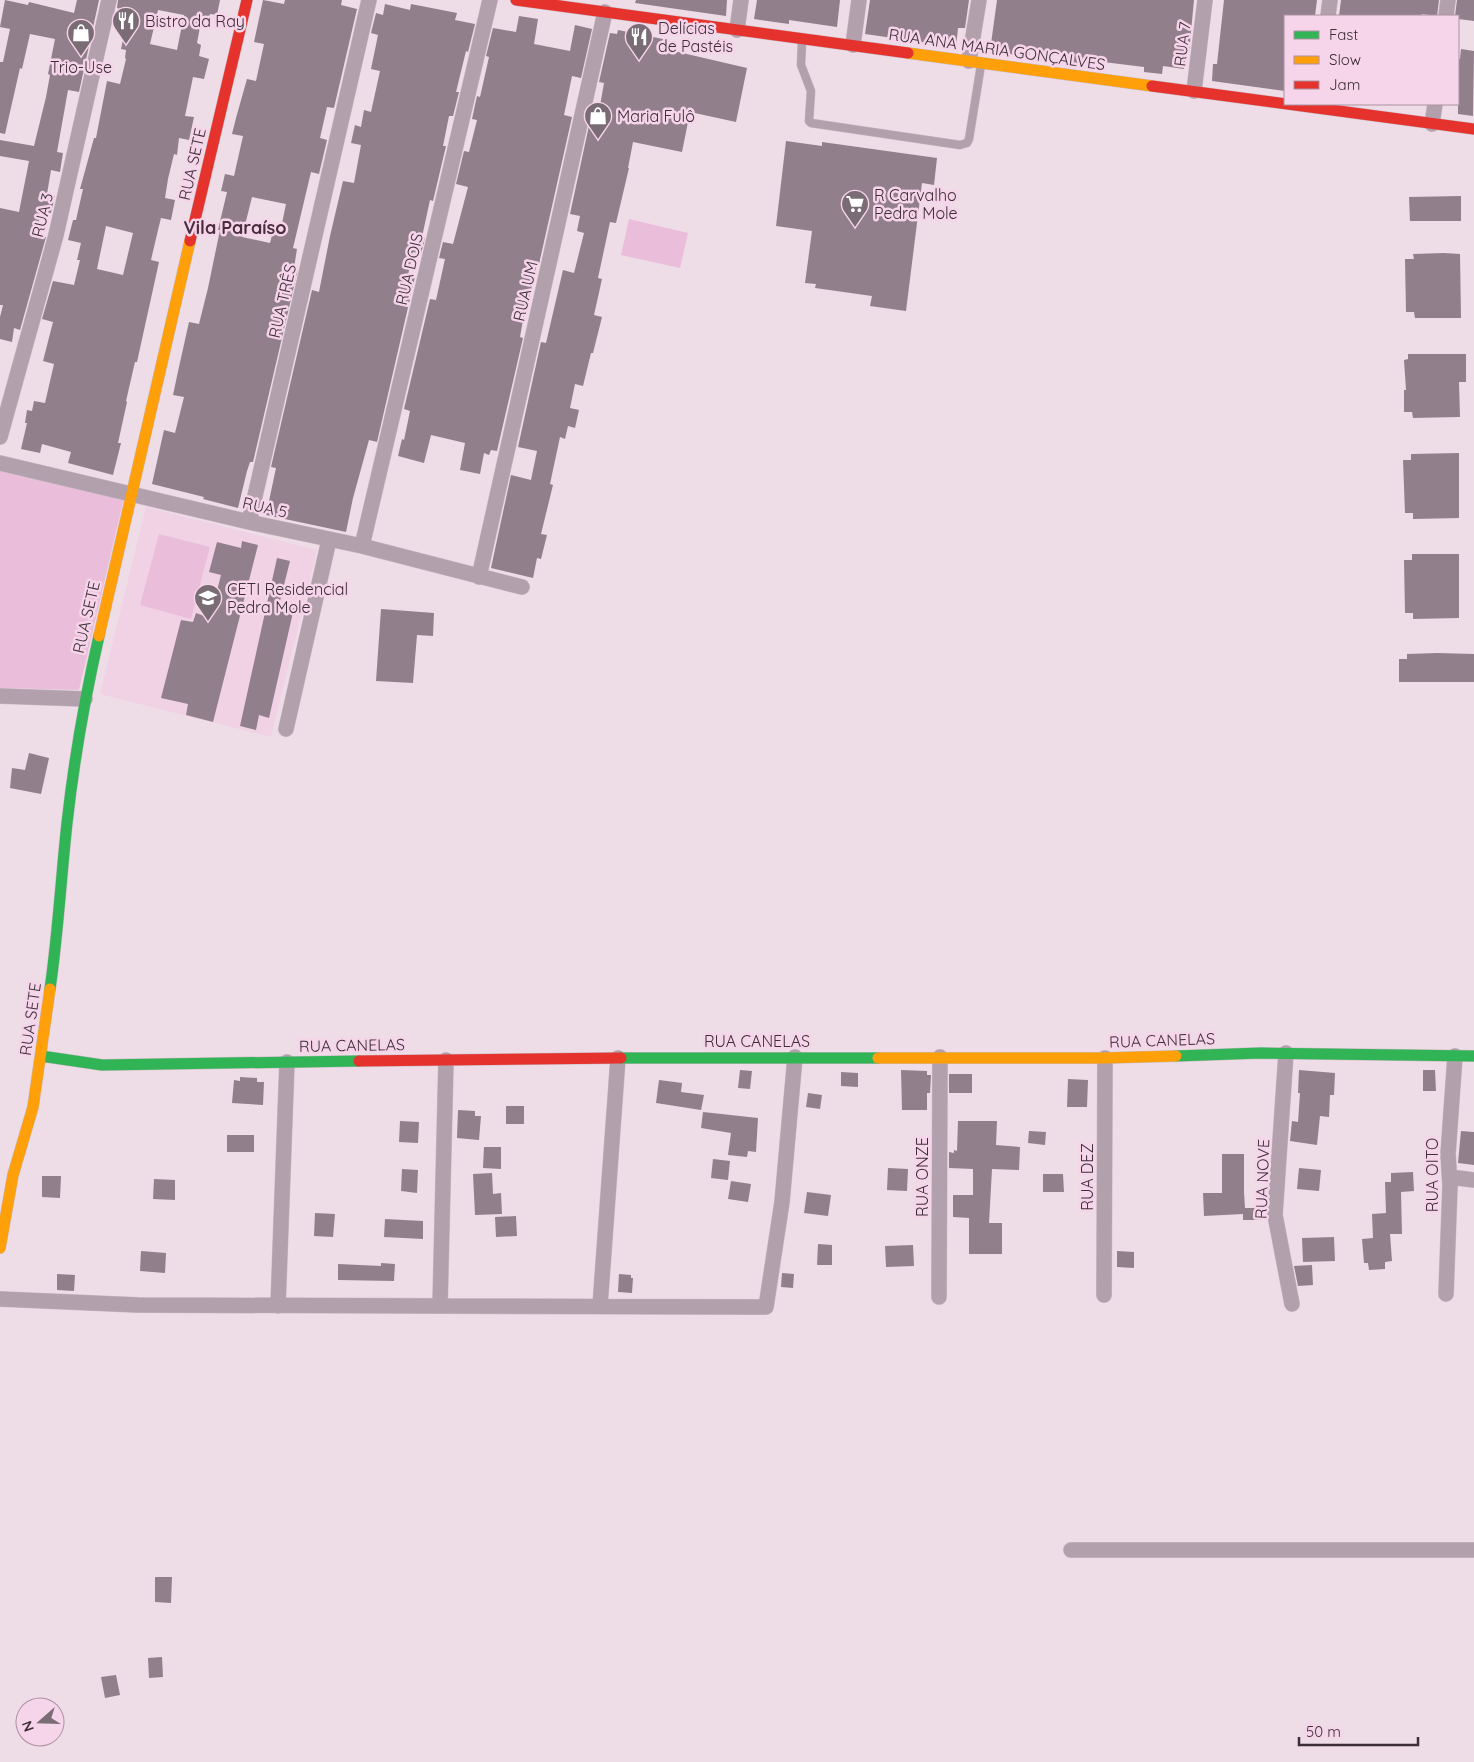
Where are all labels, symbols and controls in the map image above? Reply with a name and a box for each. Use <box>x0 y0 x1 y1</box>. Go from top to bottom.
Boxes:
restaurant icon: Bistro da Ray <box>111 6 141 45</box>
place label: Bistro da Ray <box>145 11 245 31</box>
legend <box>1284 15 1459 105</box>
shop icon: Trio-Use <box>66 18 96 57</box>
place label: Delícias de Pastéis <box>658 18 733 56</box>
street label: RUA 7 <box>1169 21 1195 67</box>
restaurant icon: Delícias de Pastéis <box>624 22 654 61</box>
street label: RUA ANA MARIA GONÇALVES <box>887 24 1107 74</box>
text: Fast <box>1329 25 1358 44</box>
text: Slow <box>1329 50 1361 69</box>
place label: Trio-Use <box>50 57 112 77</box>
text: Jam <box>1329 75 1360 94</box>
shop icon: Maria Fulô <box>583 101 613 140</box>
place label: Maria Fulô <box>617 106 695 126</box>
street label: RUA SETE <box>174 126 210 202</box>
place label: R Carvalho Pedra Mole <box>874 185 958 223</box>
supermarket icon: R Carvalho Pedra Mole <box>840 189 870 228</box>
street label: RUA 3 <box>27 191 57 239</box>
district label: Vila Paraíso <box>184 216 286 239</box>
street label: RUA DOIS <box>391 231 427 307</box>
street label: RUA UM <box>508 259 542 323</box>
street label: RUA TRÊS <box>264 262 300 340</box>
street label: RUA 5 <box>241 492 289 522</box>
street label: RUA SETE <box>68 579 104 655</box>
place label: CETI Residencial Pedra Mole <box>227 579 348 617</box>
school or university icon: CETI Residencial Pedra Mole <box>193 583 223 622</box>
street label: RUA SETE <box>15 981 45 1057</box>
street label: RUA CANELAS <box>1109 1028 1215 1052</box>
street label: RUA CANELAS <box>704 1031 810 1051</box>
street label: RUA CANELAS <box>299 1034 405 1056</box>
street label: RUA ONZE <box>912 1137 932 1217</box>
street label: RUA OITO <box>1422 1138 1442 1212</box>
street label: RUA NOVE <box>1251 1139 1273 1219</box>
street label: RUA DEZ <box>1077 1143 1097 1211</box>
north arrow <box>15 1697 65 1747</box>
scale bar <box>1299 1714 1418 1746</box>
text: N <box>18 1719 38 1734</box>
text: 50 m <box>1306 1722 1341 1741</box>

